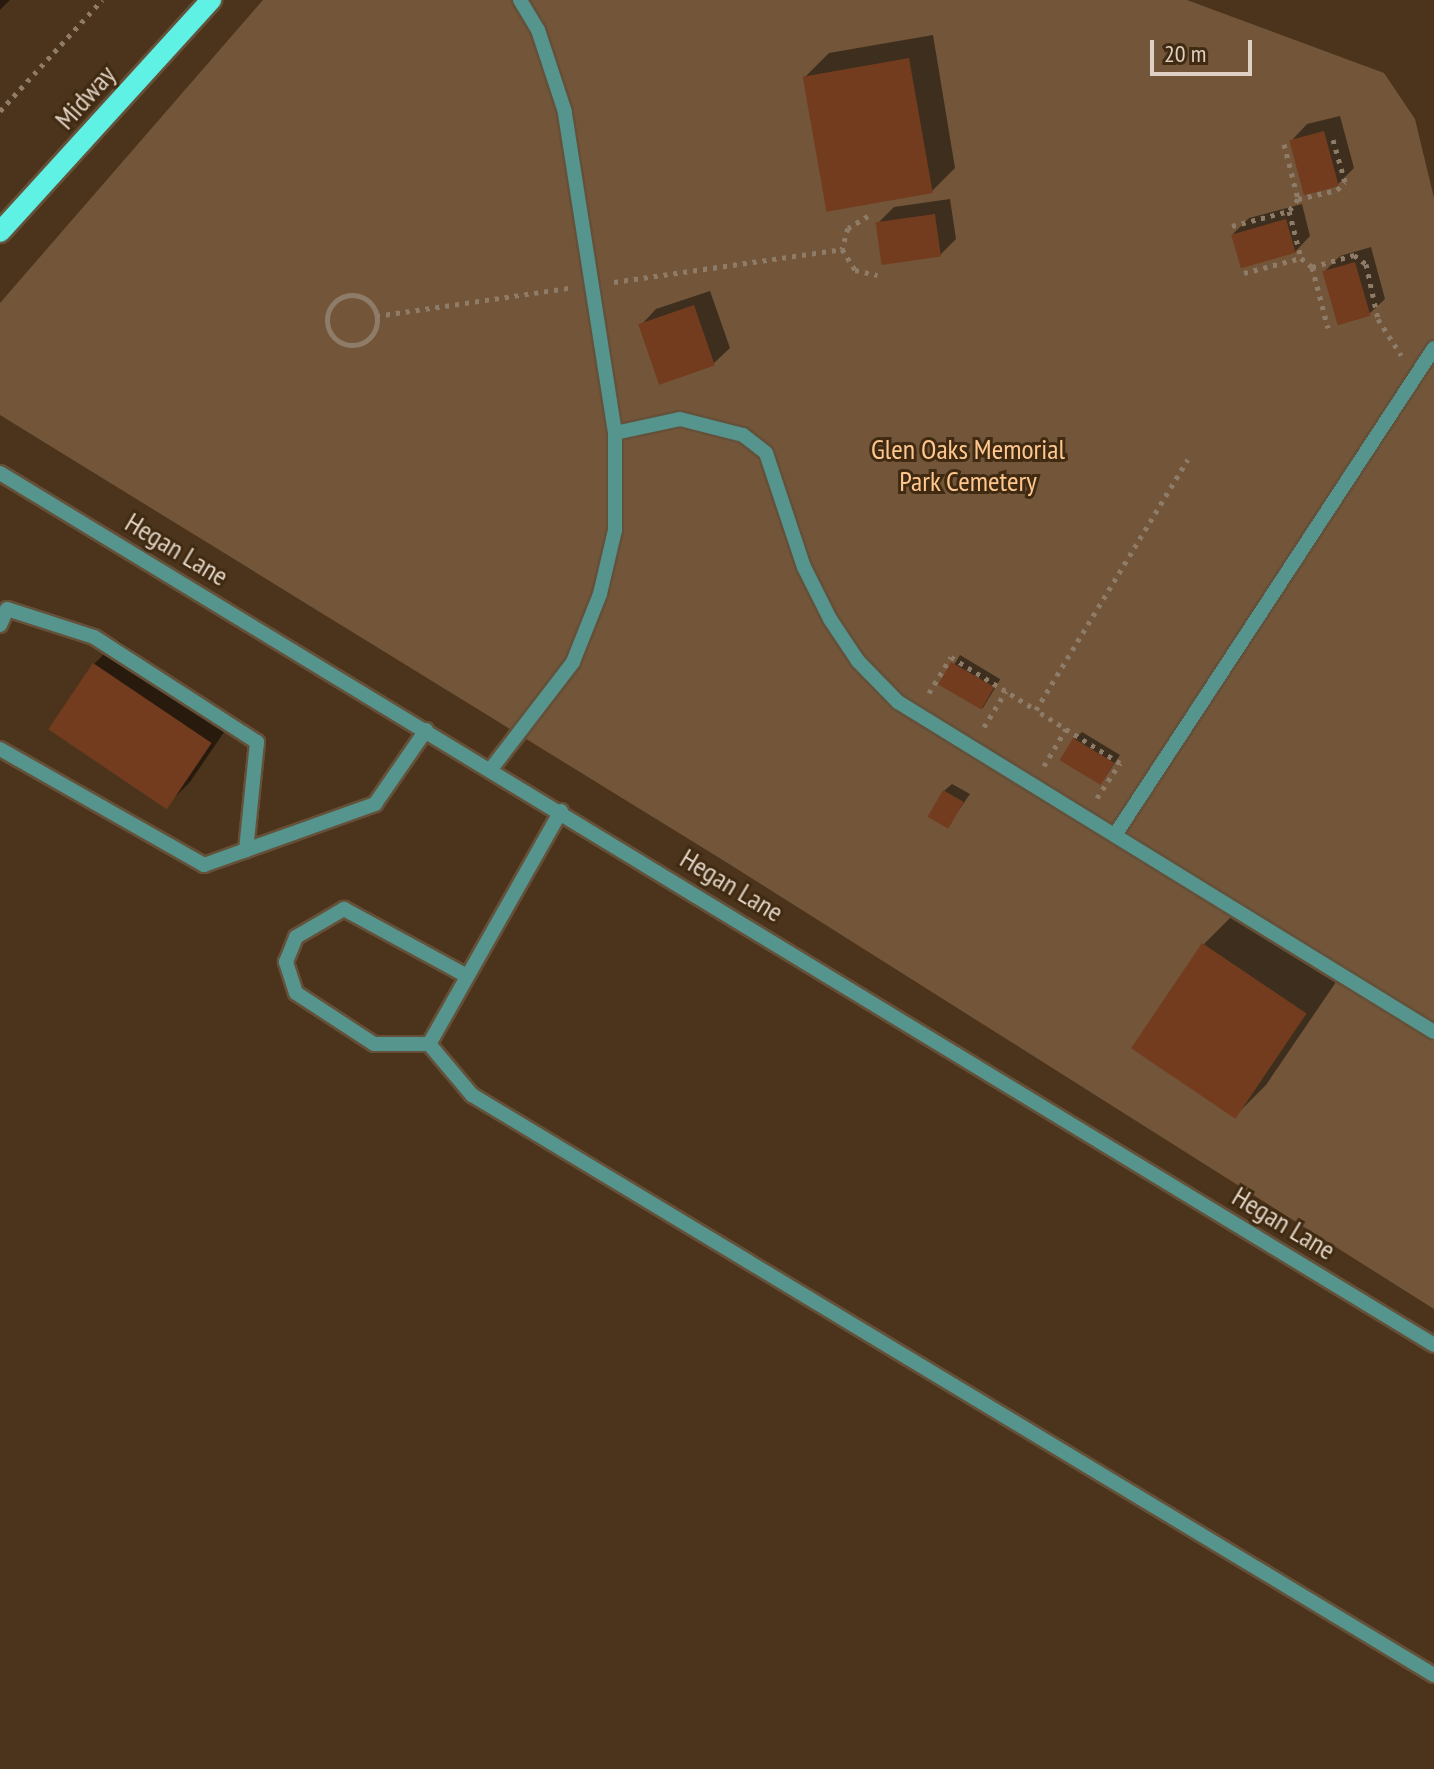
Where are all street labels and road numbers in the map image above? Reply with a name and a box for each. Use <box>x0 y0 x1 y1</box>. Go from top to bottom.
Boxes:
street label: Midway <box>48 58 122 136</box>
street label: Hegan Lane <box>119 505 235 593</box>
street label: Hegan Lane <box>674 841 790 929</box>
street label: Hegan Lane <box>1226 1179 1342 1267</box>

